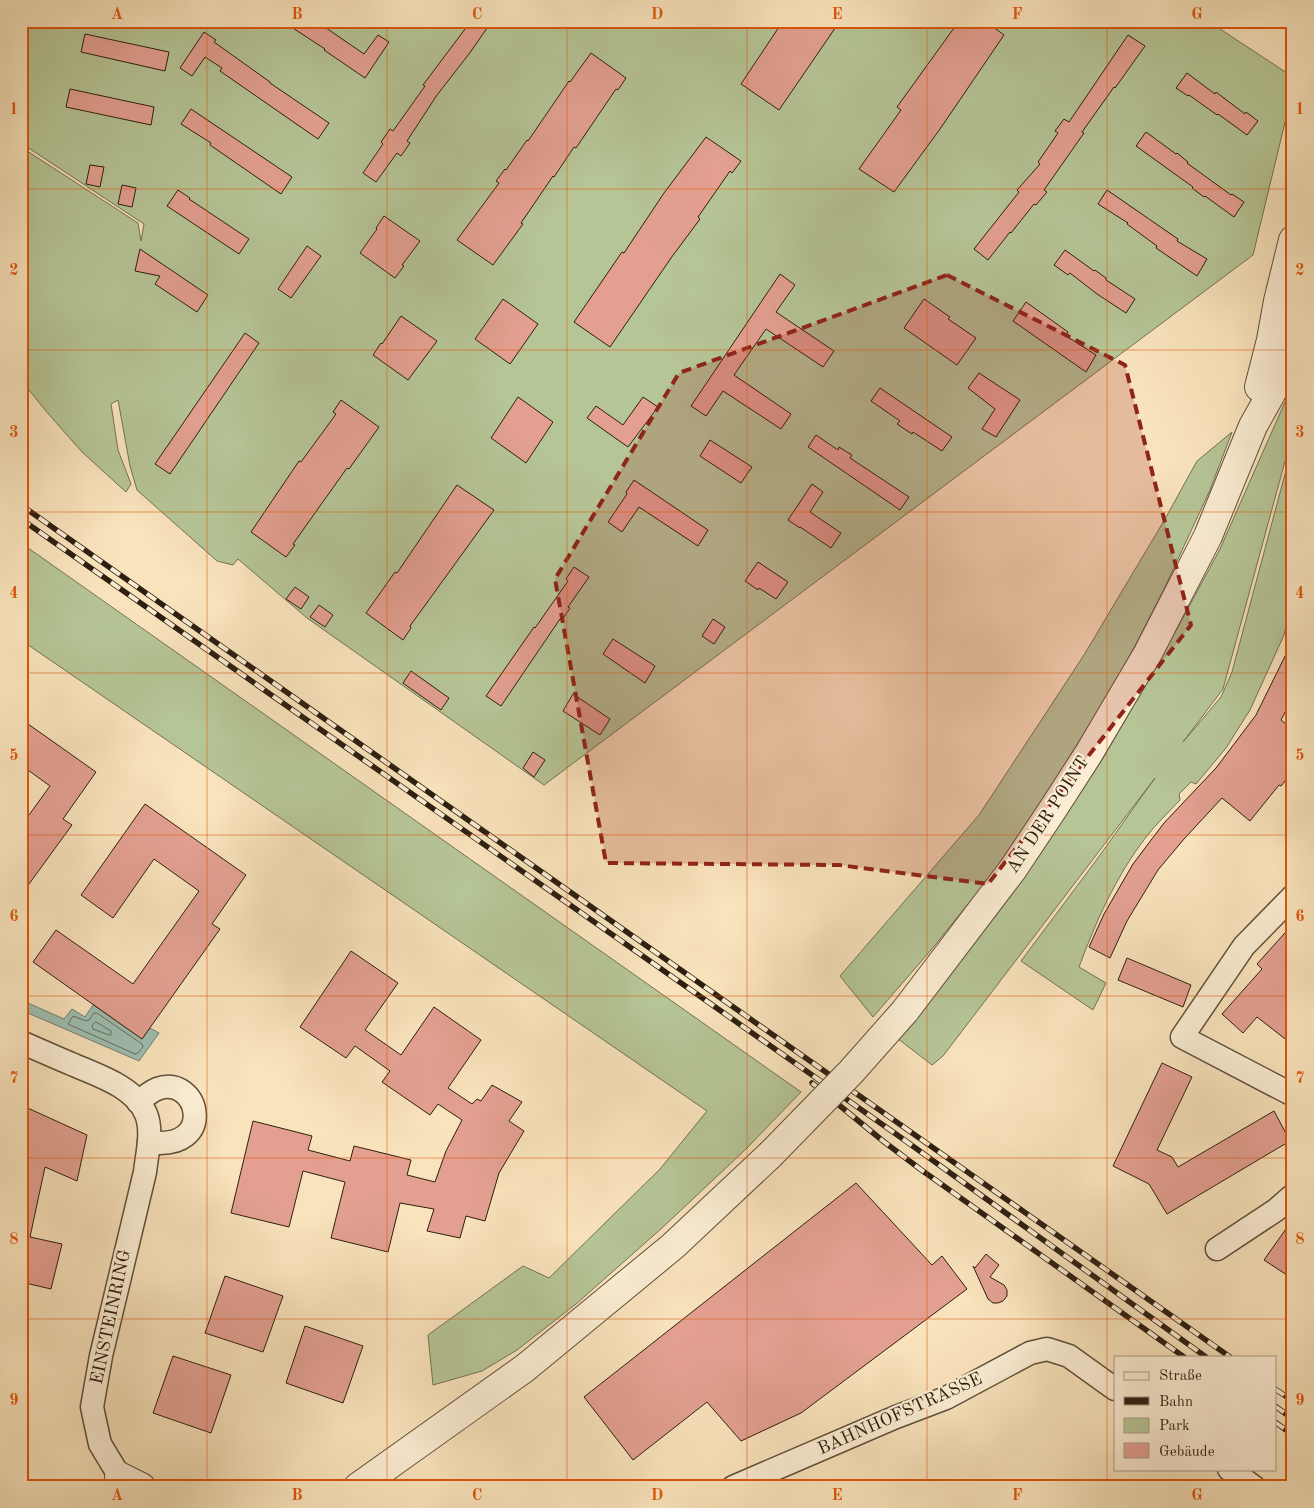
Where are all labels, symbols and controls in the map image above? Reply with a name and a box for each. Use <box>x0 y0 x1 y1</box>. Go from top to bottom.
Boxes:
text: A <box>111 7 123 23</box>
text: B <box>291 7 303 23</box>
text: C <box>472 7 482 23</box>
text: D <box>651 7 663 23</box>
text: E <box>831 7 843 23</box>
text: F <box>1012 7 1023 23</box>
text: G <box>1191 7 1203 23</box>
text: 1 <box>9 102 19 118</box>
text: 1 <box>1295 102 1305 118</box>
text: 2 <box>9 263 19 279</box>
text: 2 <box>1295 263 1305 279</box>
text: 3 <box>9 425 19 441</box>
text: 3 <box>1295 425 1305 441</box>
text: 4 <box>9 586 19 602</box>
text: 4 <box>1295 586 1305 602</box>
text: 5 <box>9 748 19 764</box>
text: 5 <box>1295 748 1305 764</box>
street label: AN DER POINT <box>1004 753 1092 877</box>
text: 6 <box>9 909 19 925</box>
text: 6 <box>1295 909 1305 925</box>
text: 7 <box>9 1071 19 1087</box>
text: 7 <box>1295 1071 1305 1087</box>
text: 8 <box>9 1232 19 1248</box>
text: 8 <box>1295 1232 1305 1248</box>
street label: EINSTEINRING <box>88 1248 134 1386</box>
legend <box>1114 1356 1276 1470</box>
text: Straße <box>1159 1369 1202 1384</box>
street label: BAHNHOFSTRASSE <box>815 1370 985 1458</box>
text: 9 <box>9 1393 19 1409</box>
text: 9 <box>1295 1393 1305 1409</box>
text: Bahn <box>1159 1395 1193 1410</box>
text: Park <box>1159 1419 1190 1434</box>
text: Gebäude <box>1159 1445 1215 1460</box>
text: A <box>111 1488 123 1504</box>
text: B <box>291 1488 303 1504</box>
text: C <box>472 1488 482 1504</box>
text: D <box>651 1488 663 1504</box>
text: E <box>831 1488 843 1504</box>
text: F <box>1012 1488 1023 1504</box>
text: G <box>1191 1488 1203 1504</box>

